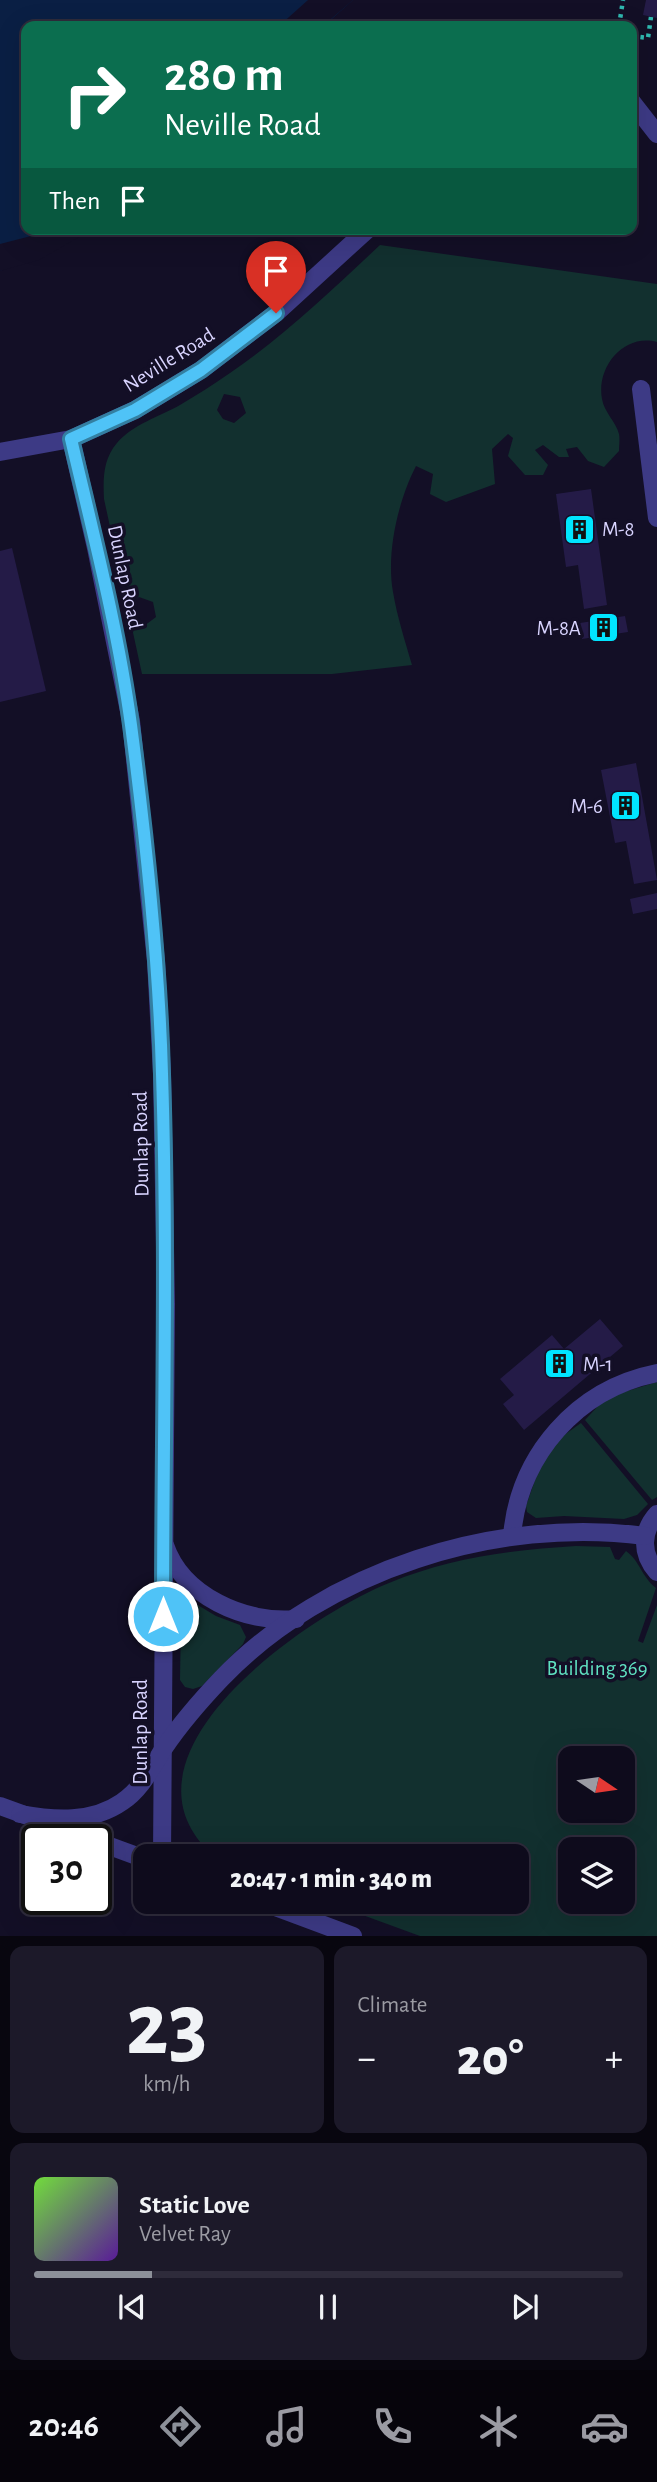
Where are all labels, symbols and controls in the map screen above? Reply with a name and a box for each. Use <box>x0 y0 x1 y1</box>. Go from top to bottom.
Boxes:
icon: right <box>49 49 140 140</box>
text: 280 m <box>164 51 284 100</box>
text: Neville Road <box>164 109 321 141</box>
icon: arrive <box>114 182 152 220</box>
text: Then <box>49 188 100 214</box>
pin <box>246 241 306 313</box>
icon: arrive <box>257 252 295 290</box>
street label: Neville Road <box>120 324 218 396</box>
building icon: M-8 <box>562 512 596 546</box>
place label: M-8 <box>602 519 634 540</box>
street label: Dunlap Road <box>104 523 146 631</box>
building icon: M-8A <box>587 611 621 645</box>
place label: M-8A <box>537 618 581 639</box>
building icon: M-6 <box>609 789 643 823</box>
place label: M-6 <box>571 796 603 817</box>
street label: Dunlap Road <box>130 1091 152 1197</box>
building icon: M-1 <box>543 1347 577 1381</box>
place label: M-1 <box>583 1354 613 1375</box>
position arrow <box>126 1579 200 1653</box>
park label: Building 369 <box>546 1658 648 1679</box>
street label: Dunlap Road <box>130 1679 151 1785</box>
north arrow <box>558 1746 635 1824</box>
map controls <box>558 1746 635 1914</box>
speed limit sign: 30 <box>21 1824 112 1915</box>
button: layers <box>558 1837 635 1914</box>
text: 20:47 · 1 min · 340 m <box>230 1866 432 1892</box>
text: 23 <box>126 1980 208 2071</box>
text: Climate <box>358 1994 427 2017</box>
text: 20° <box>457 2032 524 2084</box>
text: − <box>358 2040 376 2078</box>
text: + <box>605 2040 623 2078</box>
text: km/h <box>143 2073 190 2096</box>
text: Static Love <box>139 2192 250 2218</box>
text: Velvet Ray <box>139 2223 231 2246</box>
icon: previous <box>113 2288 151 2326</box>
icon: pause <box>309 2288 347 2326</box>
icon: next <box>506 2288 544 2326</box>
icon: directions <box>156 2402 205 2451</box>
icon: music <box>262 2402 311 2451</box>
icon: phone <box>368 2402 417 2451</box>
icon: climate <box>474 2402 523 2451</box>
icon: car <box>580 2402 629 2451</box>
text: 20:46 <box>28 2410 99 2442</box>

